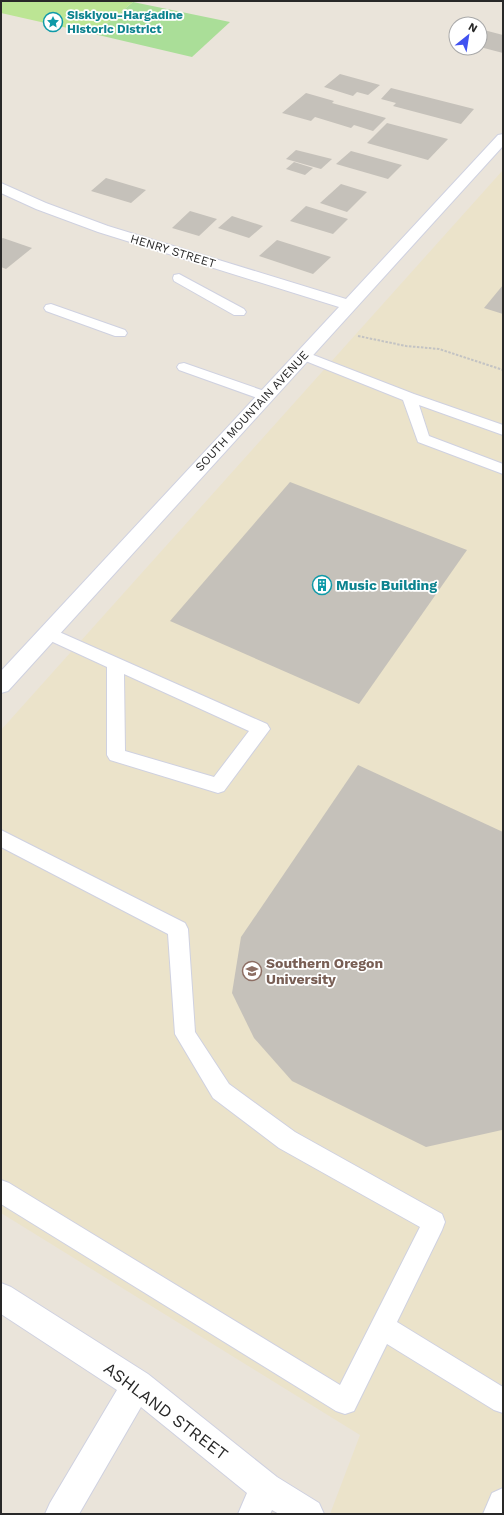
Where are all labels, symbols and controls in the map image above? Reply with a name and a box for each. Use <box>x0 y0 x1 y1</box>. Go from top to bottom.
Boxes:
place label: Siskiyou-Hargadine Historic District <box>67 8 183 36</box>
place icon: Siskiyou-Hargadine Historic District <box>42 11 64 33</box>
north arrow <box>448 16 488 56</box>
text: N <box>466 20 480 35</box>
street label: HENRY STREET <box>129 231 217 271</box>
street label: SOUTH MOUNTAIN AVENUE <box>192 348 312 474</box>
building icon: Music Building <box>311 574 333 596</box>
place label: Music Building <box>336 577 437 593</box>
place label: Southern Oregon University <box>266 955 383 987</box>
school or university icon: Southern Oregon University <box>241 960 263 982</box>
street label: ASHLAND STREET <box>100 1358 232 1464</box>

